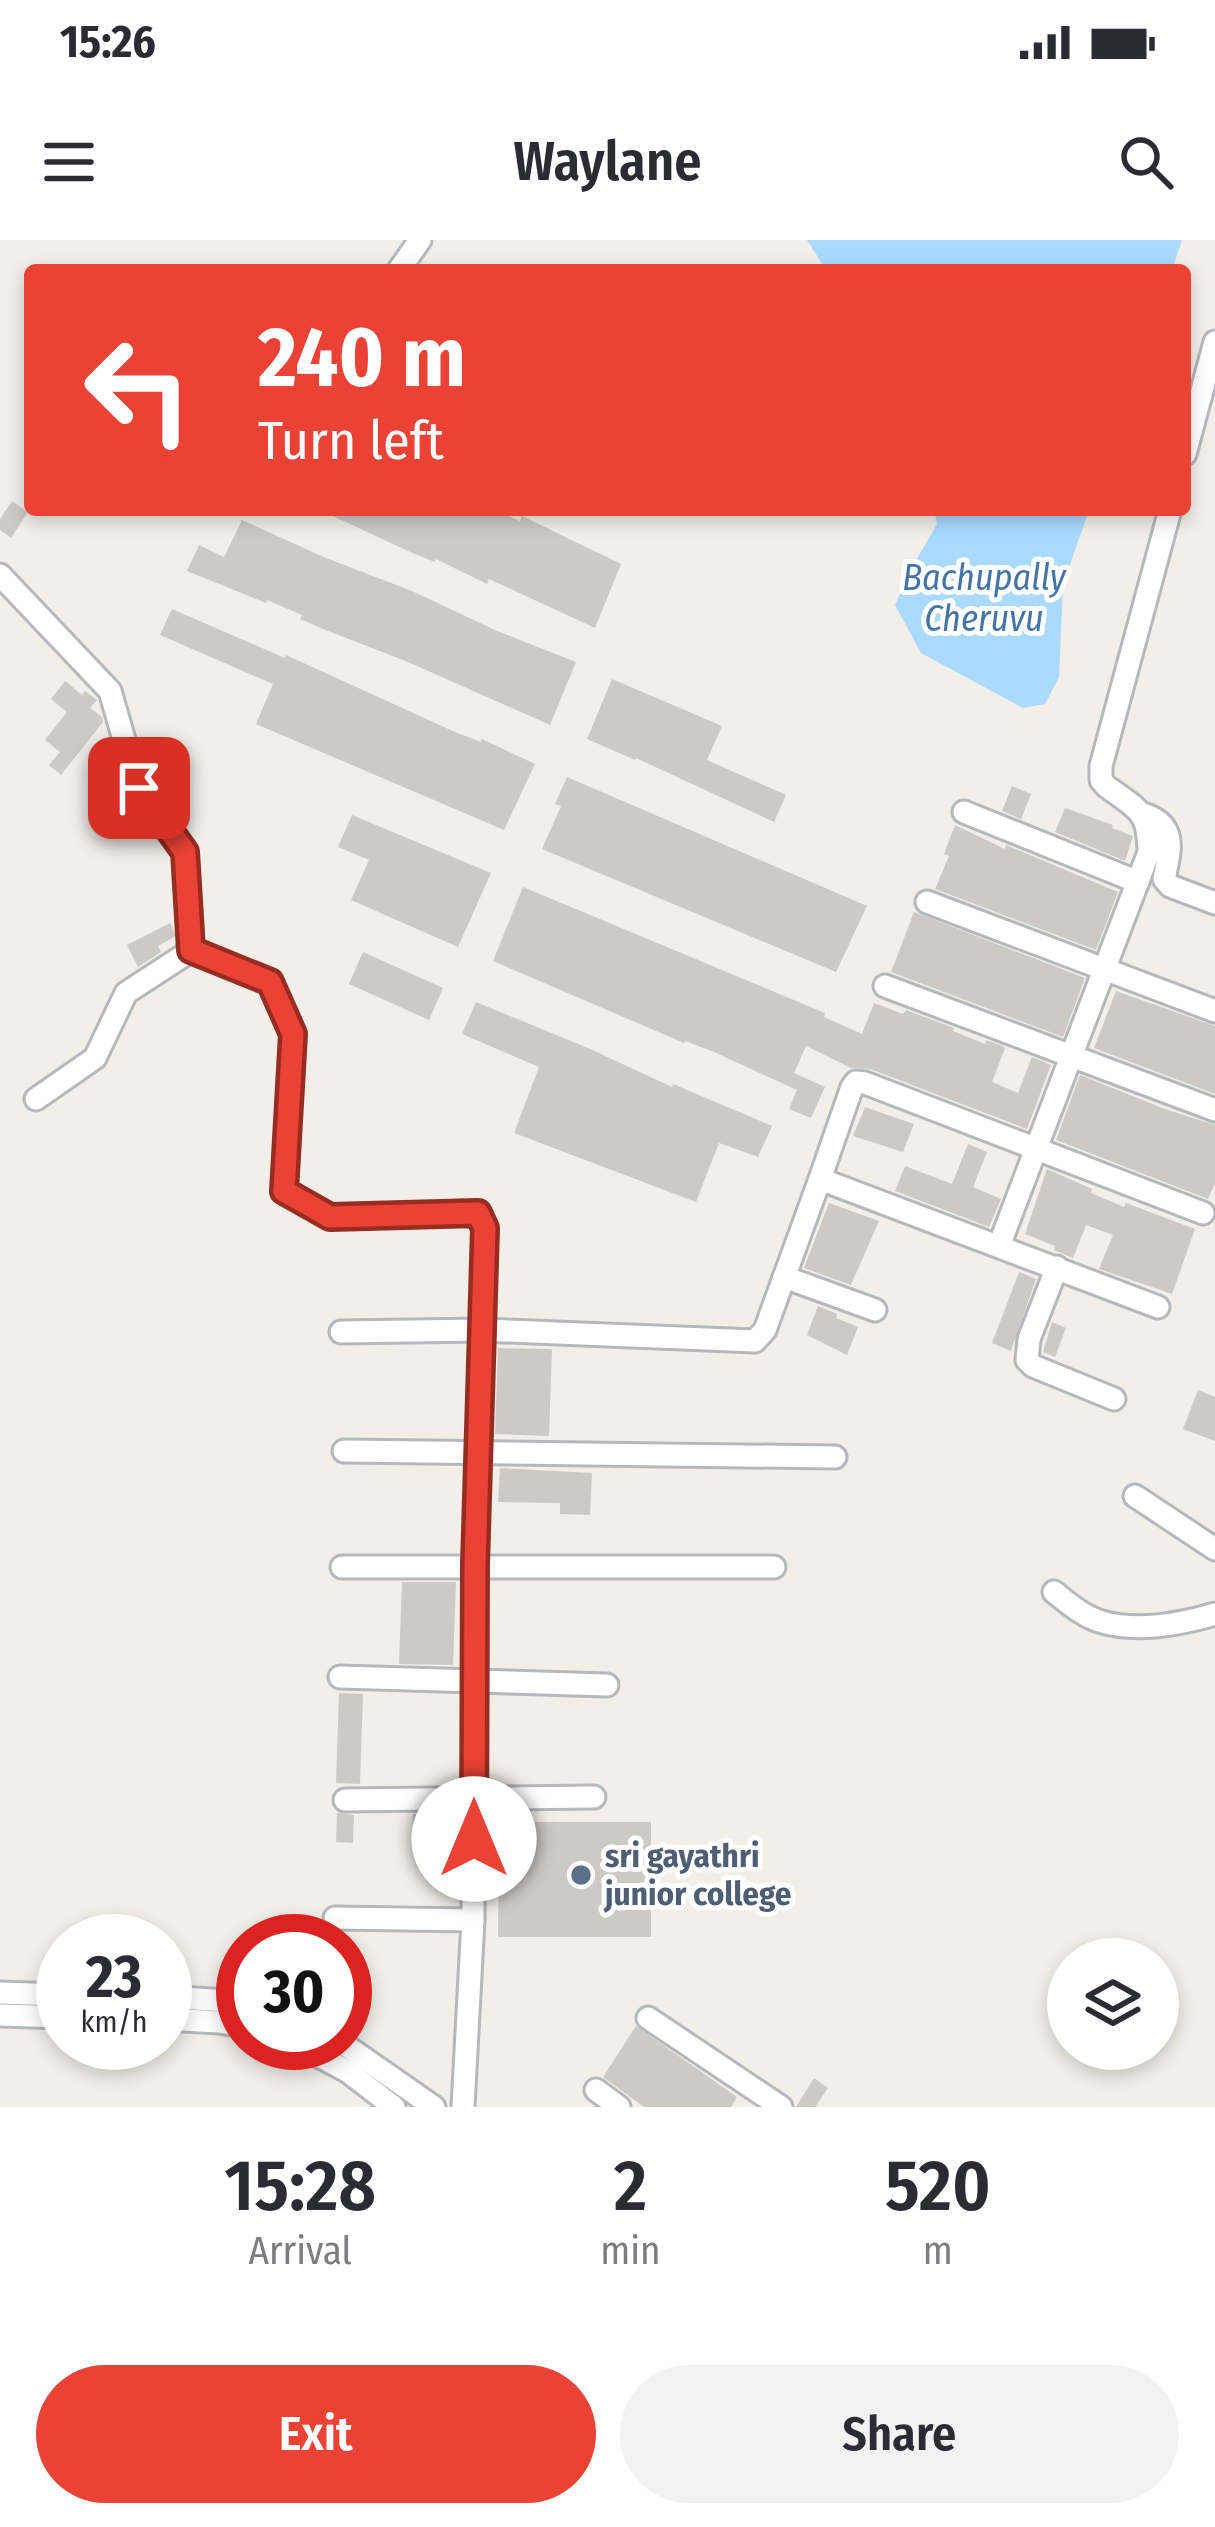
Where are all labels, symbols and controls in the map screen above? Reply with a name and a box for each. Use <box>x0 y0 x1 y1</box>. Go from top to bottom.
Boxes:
text: 15:26 <box>60 15 156 69</box>
icon: menu <box>36 129 102 195</box>
icon: search <box>1113 129 1179 195</box>
text: Waylane <box>514 130 701 194</box>
text: 240 m <box>258 307 466 408</box>
icon: left <box>60 312 216 468</box>
text: Turn left <box>258 409 444 473</box>
water label: Bachupally Cheruvu <box>902 556 1067 641</box>
pin <box>88 737 190 839</box>
icon: arrive <box>106 755 172 821</box>
position arrow <box>411 1776 537 1902</box>
place label: sri gayathri junior college <box>603 1836 791 1914</box>
marker: sri gayathri junior college <box>568 1862 594 1888</box>
speed limit sign: 30 <box>216 1914 372 2070</box>
map controls <box>1047 1938 1179 2070</box>
button: layers <box>1047 1938 1179 2070</box>
text: 23 <box>86 1941 142 2013</box>
text: km/h <box>81 2004 147 2040</box>
text: 15:28 <box>224 2143 376 2229</box>
text: 2 <box>614 2143 647 2229</box>
text: 520 <box>885 2143 991 2229</box>
text: Arrival <box>248 2228 352 2274</box>
text: min <box>600 2228 661 2274</box>
text: m <box>923 2228 953 2274</box>
button: Exit <box>36 2365 596 2503</box>
button: Share <box>620 2365 1179 2503</box>

